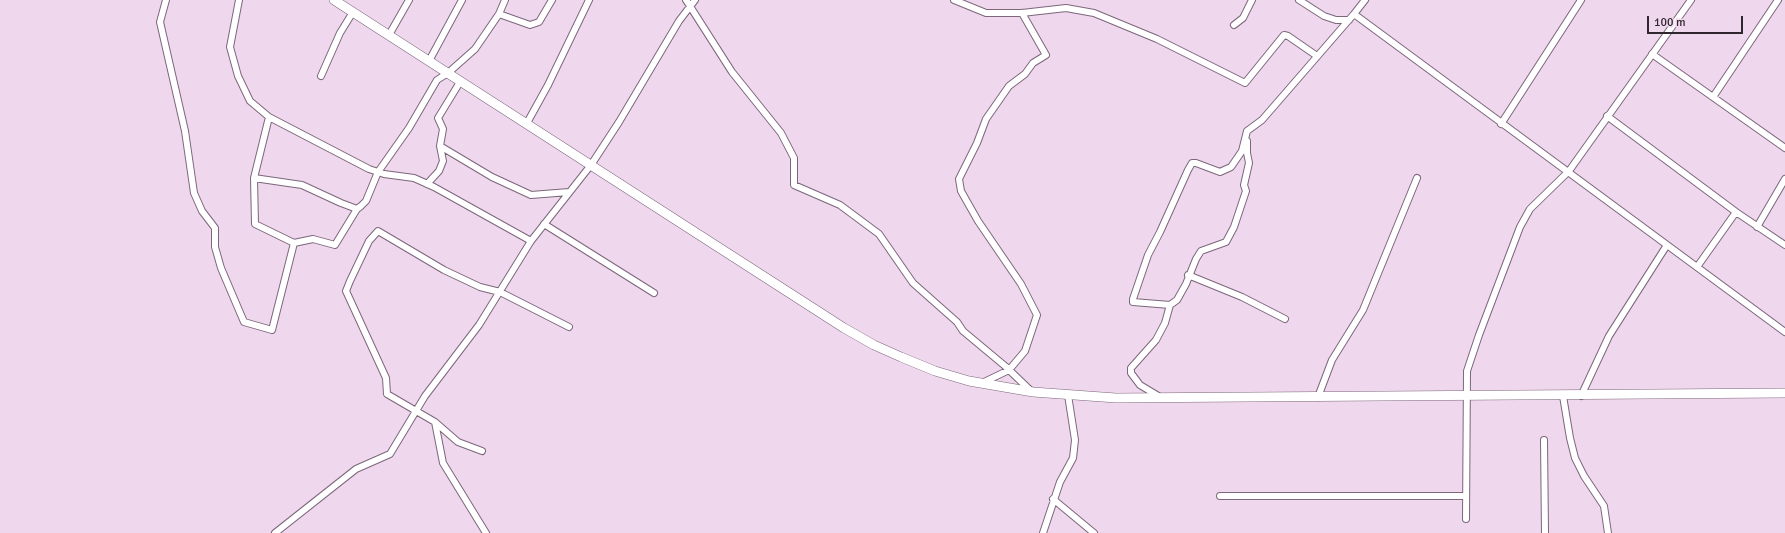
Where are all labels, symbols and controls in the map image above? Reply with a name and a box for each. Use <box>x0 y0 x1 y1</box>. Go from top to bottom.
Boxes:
scale bar <box>1649 8 1745 34</box>
text: 100 m <box>1654 15 1686 30</box>

